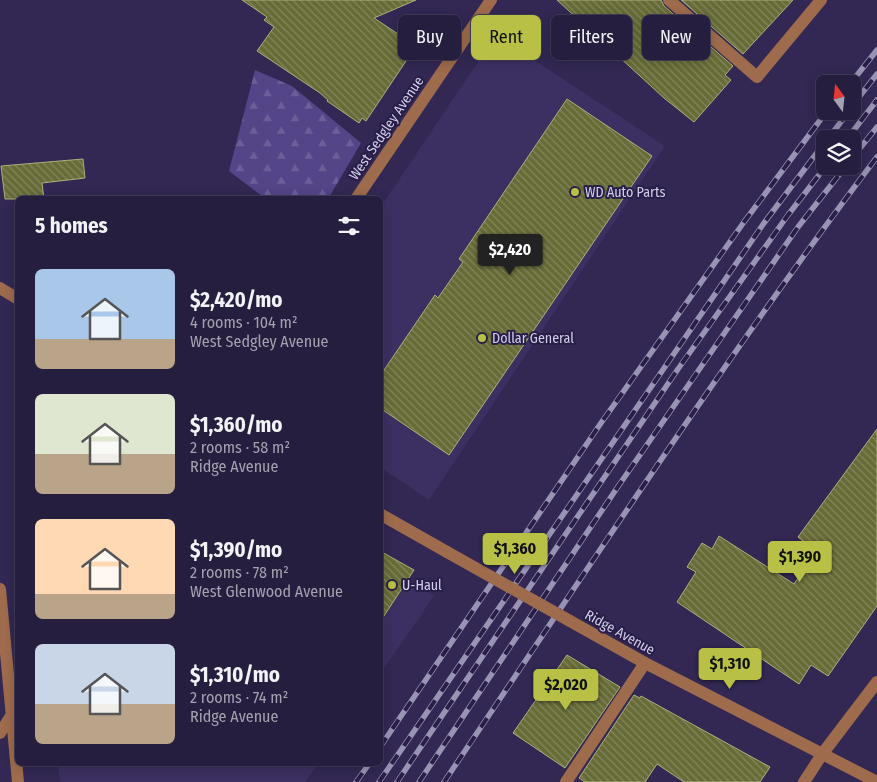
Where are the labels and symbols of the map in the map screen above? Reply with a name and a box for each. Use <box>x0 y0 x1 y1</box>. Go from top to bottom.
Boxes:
street label: West Sedgley Avenue <box>345 73 427 183</box>
north arrow <box>816 75 861 120</box>
place label: WD Auto Parts <box>585 184 666 201</box>
marker: WD Auto Parts <box>569 186 581 198</box>
pin: $2,420 <box>469 234 551 276</box>
place label: Dollar General <box>492 330 574 347</box>
marker: Dollar General <box>476 332 488 344</box>
pin: $1,360 <box>474 532 556 575</box>
pin: $1,390 <box>759 540 841 583</box>
place label: U-Haul <box>402 577 442 594</box>
marker: U-Haul <box>386 579 398 591</box>
street label: Ridge Avenue <box>582 606 658 659</box>
pin: $1,310 <box>689 648 771 690</box>
pin: $2,020 <box>525 668 607 711</box>

